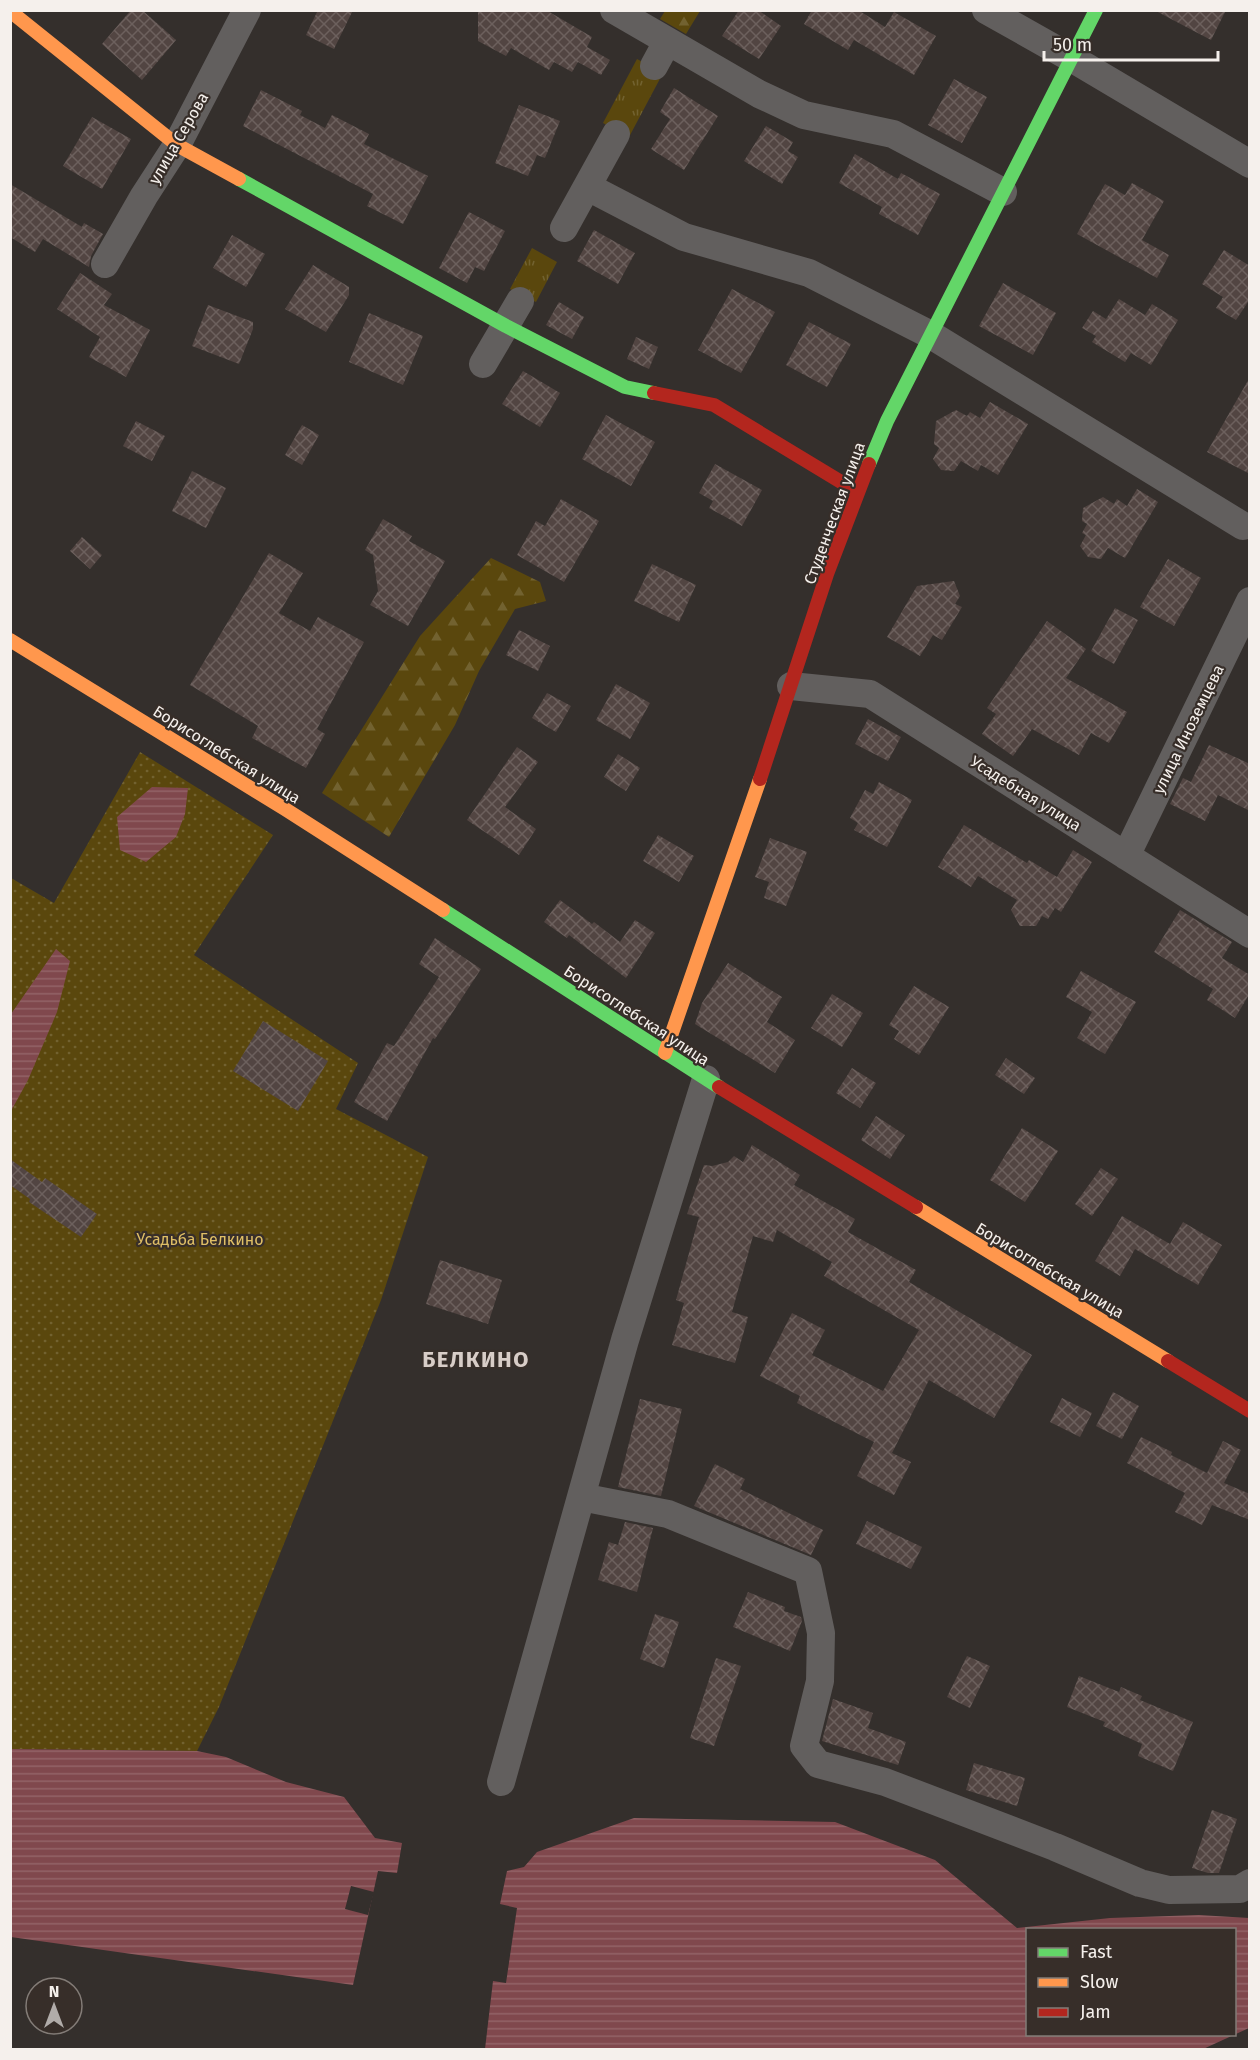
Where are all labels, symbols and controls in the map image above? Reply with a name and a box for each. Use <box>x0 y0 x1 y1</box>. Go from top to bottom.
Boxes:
scale bar <box>1044 24 1218 62</box>
text: 50 m <box>1053 34 1092 56</box>
street label: улица Серова <box>145 89 212 187</box>
street label: Студенческая улица <box>800 440 869 587</box>
street label: улица Иноземцева <box>1149 662 1228 797</box>
street label: Борисоглебская улица <box>150 701 304 807</box>
street label: Усадебная улица <box>967 752 1085 835</box>
street label: Борисоглебская улица <box>560 961 713 1070</box>
street label: Борисоглебская улица <box>972 1219 1127 1322</box>
park label: Усадьба Белкино <box>136 1230 264 1249</box>
district label: БЕЛКИНО <box>422 1346 530 1373</box>
legend <box>1026 1928 1236 2036</box>
text: Fast <box>1080 1941 1113 1963</box>
text: Slow <box>1080 1971 1119 1993</box>
north arrow <box>24 1976 84 2036</box>
text: N <box>49 1982 59 2001</box>
text: Jam <box>1080 2001 1111 2023</box>

